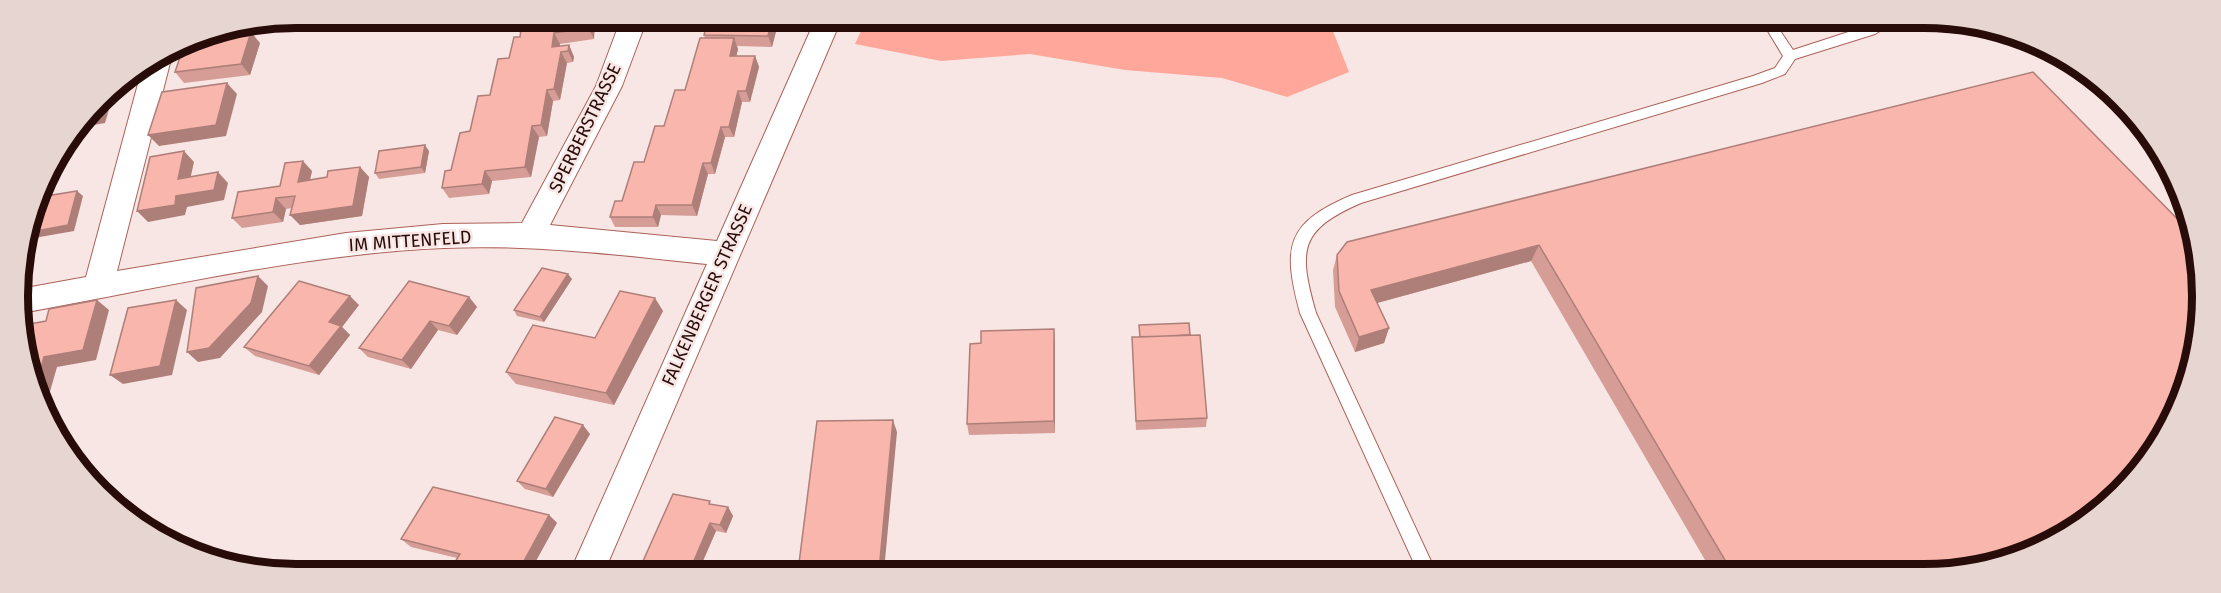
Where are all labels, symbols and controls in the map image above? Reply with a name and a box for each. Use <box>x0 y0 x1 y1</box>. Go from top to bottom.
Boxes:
street label: SPERBERSTRASSE <box>544 60 626 196</box>
street label: FALKENBERGER STRASSE <box>657 201 757 389</box>
street label: IM MITTENFELD <box>348 226 472 256</box>

